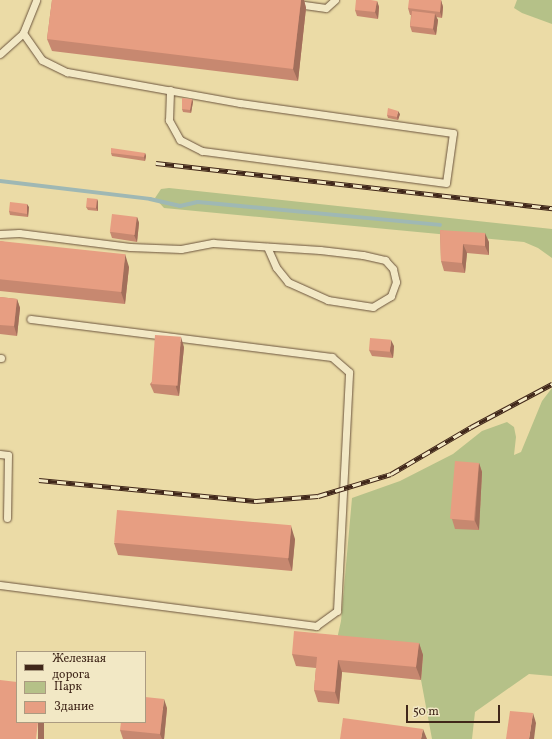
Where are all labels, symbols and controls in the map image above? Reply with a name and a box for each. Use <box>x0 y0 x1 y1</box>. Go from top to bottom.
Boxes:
legend <box>16 651 146 723</box>
text: Железная дорога <box>52 651 106 683</box>
text: Парк <box>54 679 82 695</box>
scale bar <box>408 697 502 723</box>
text: Здание <box>54 699 94 715</box>
text: 50 m <box>413 704 439 720</box>

